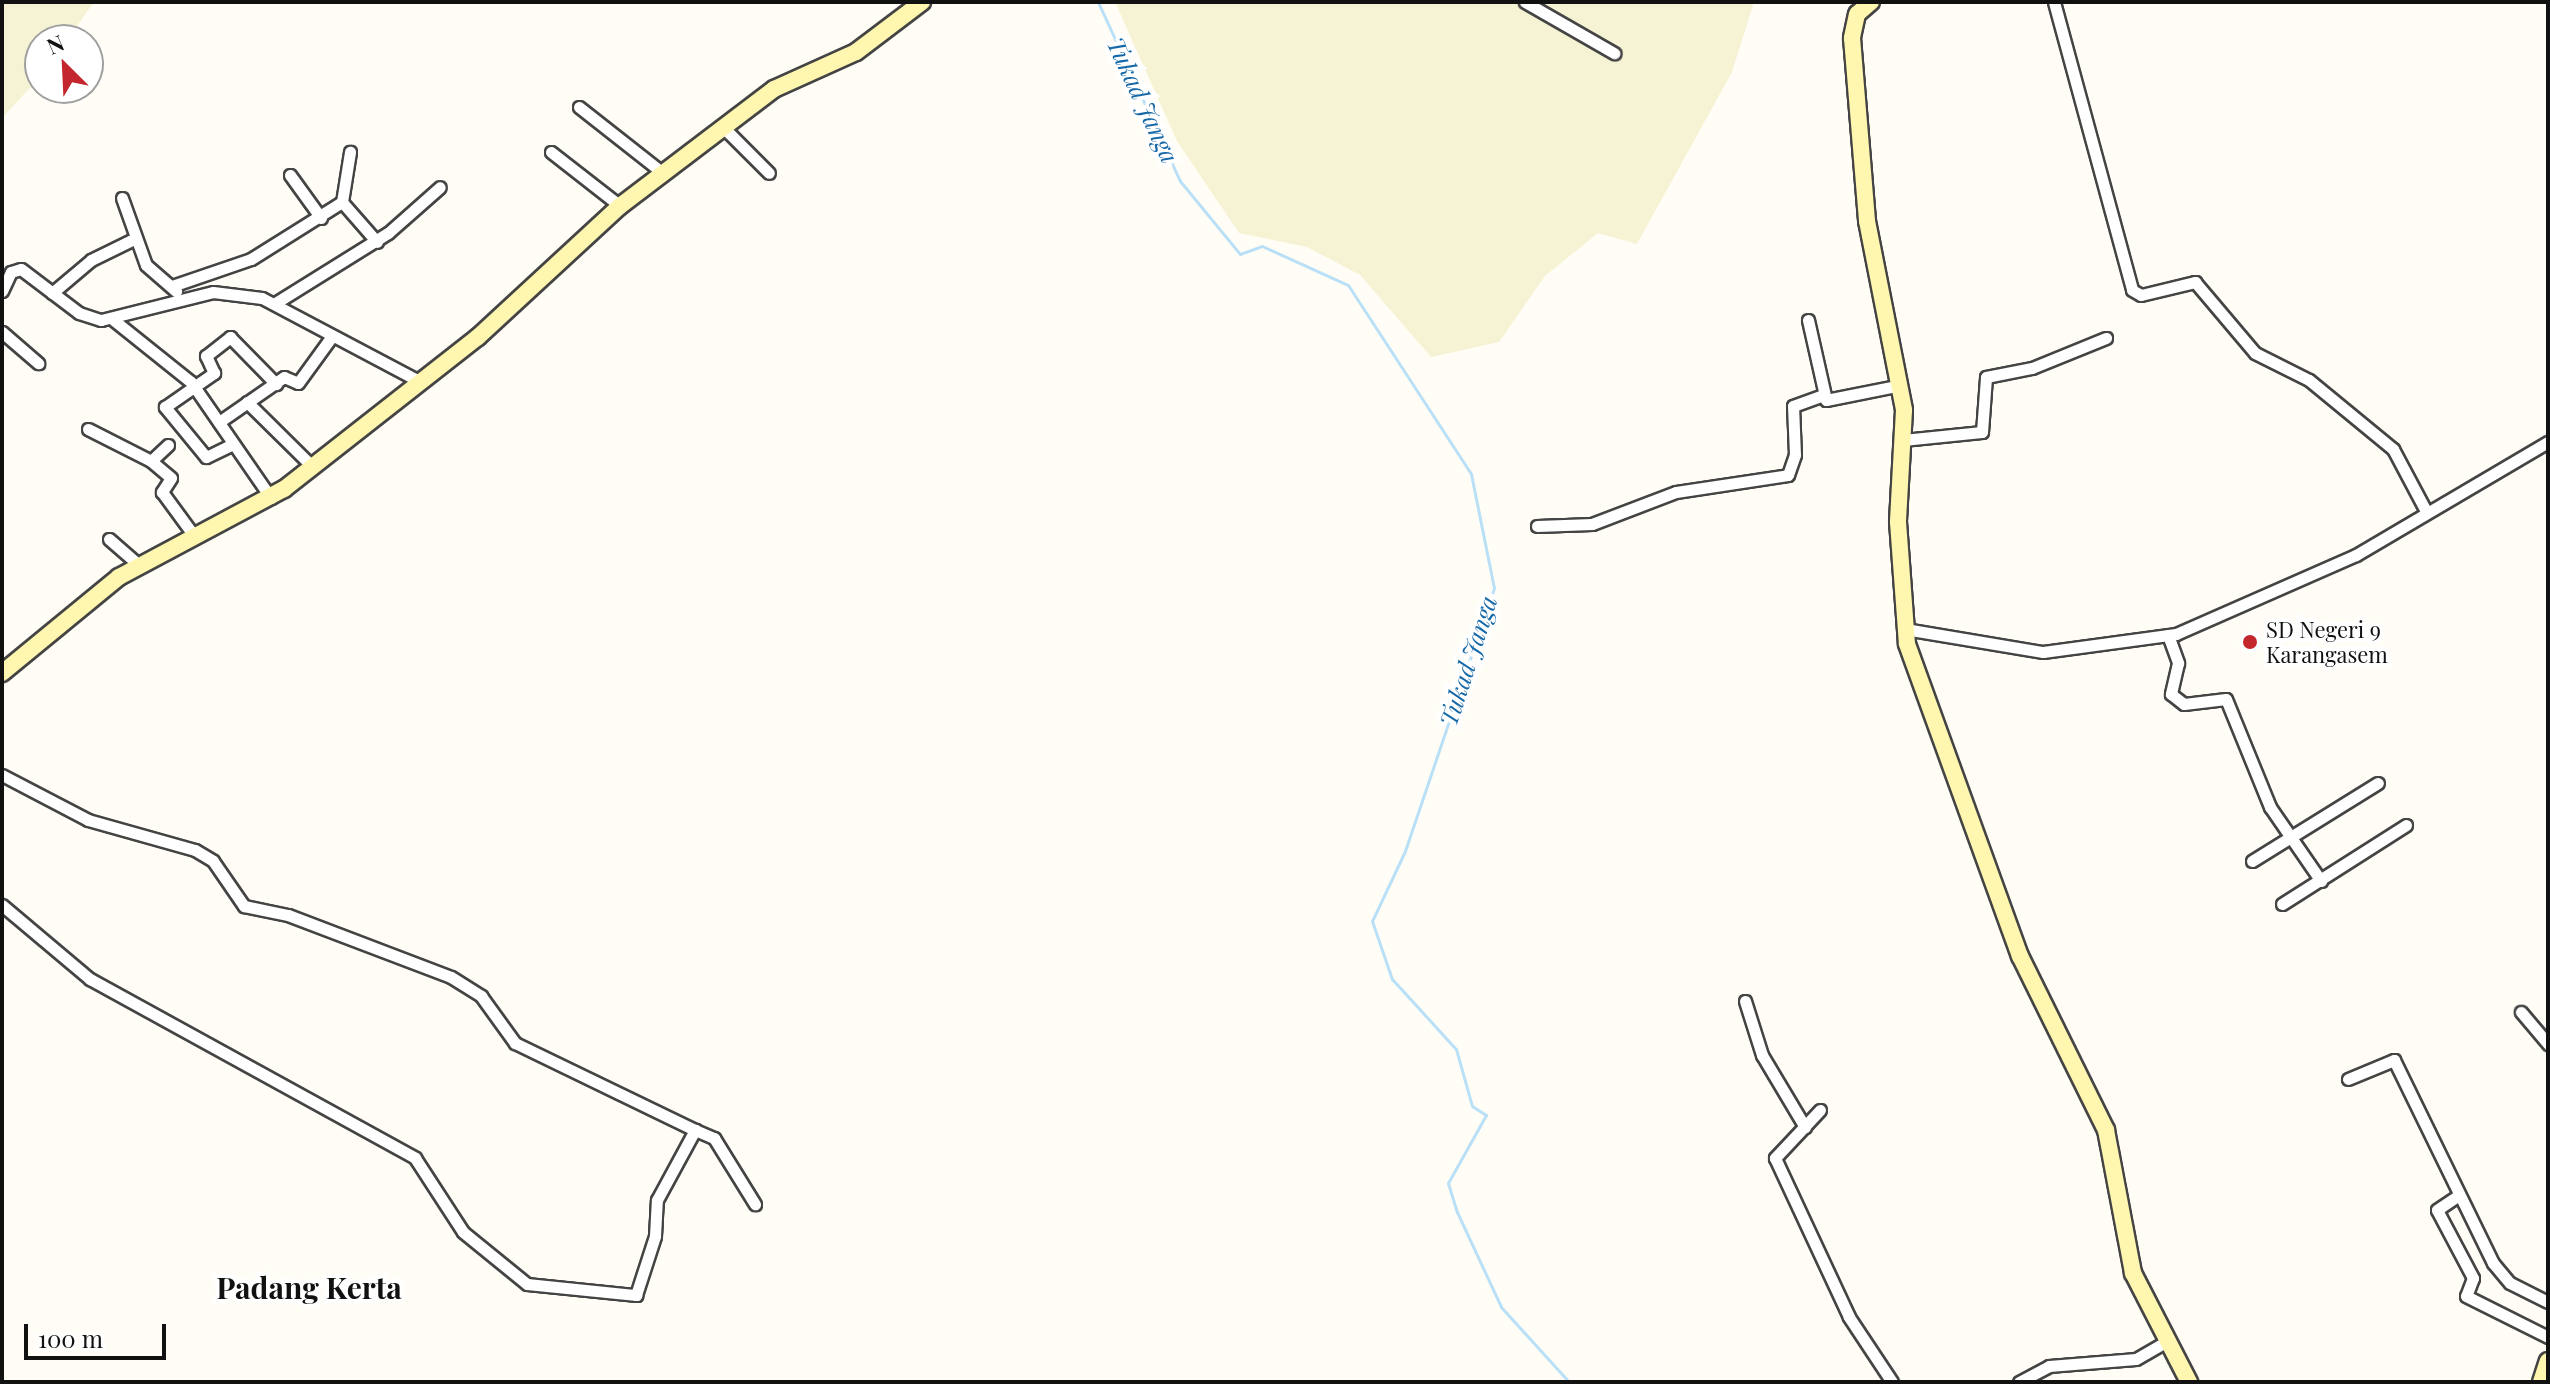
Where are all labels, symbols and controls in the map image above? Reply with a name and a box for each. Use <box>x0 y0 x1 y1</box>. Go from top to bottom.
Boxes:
north arrow <box>24 24 104 104</box>
text: N <box>42 27 68 61</box>
water label: Tukad Janga <box>1101 33 1185 167</box>
water label: Tukad Janga <box>1433 592 1503 730</box>
place label: SD Negeri 9 Karangasem <box>2266 616 2388 668</box>
marker: SD Negeri 9 Karangasem <box>2241 633 2259 651</box>
district label: Padang Kerta <box>216 1269 402 1305</box>
scale bar <box>28 1308 170 1358</box>
text: 100 m <box>38 1322 103 1354</box>

